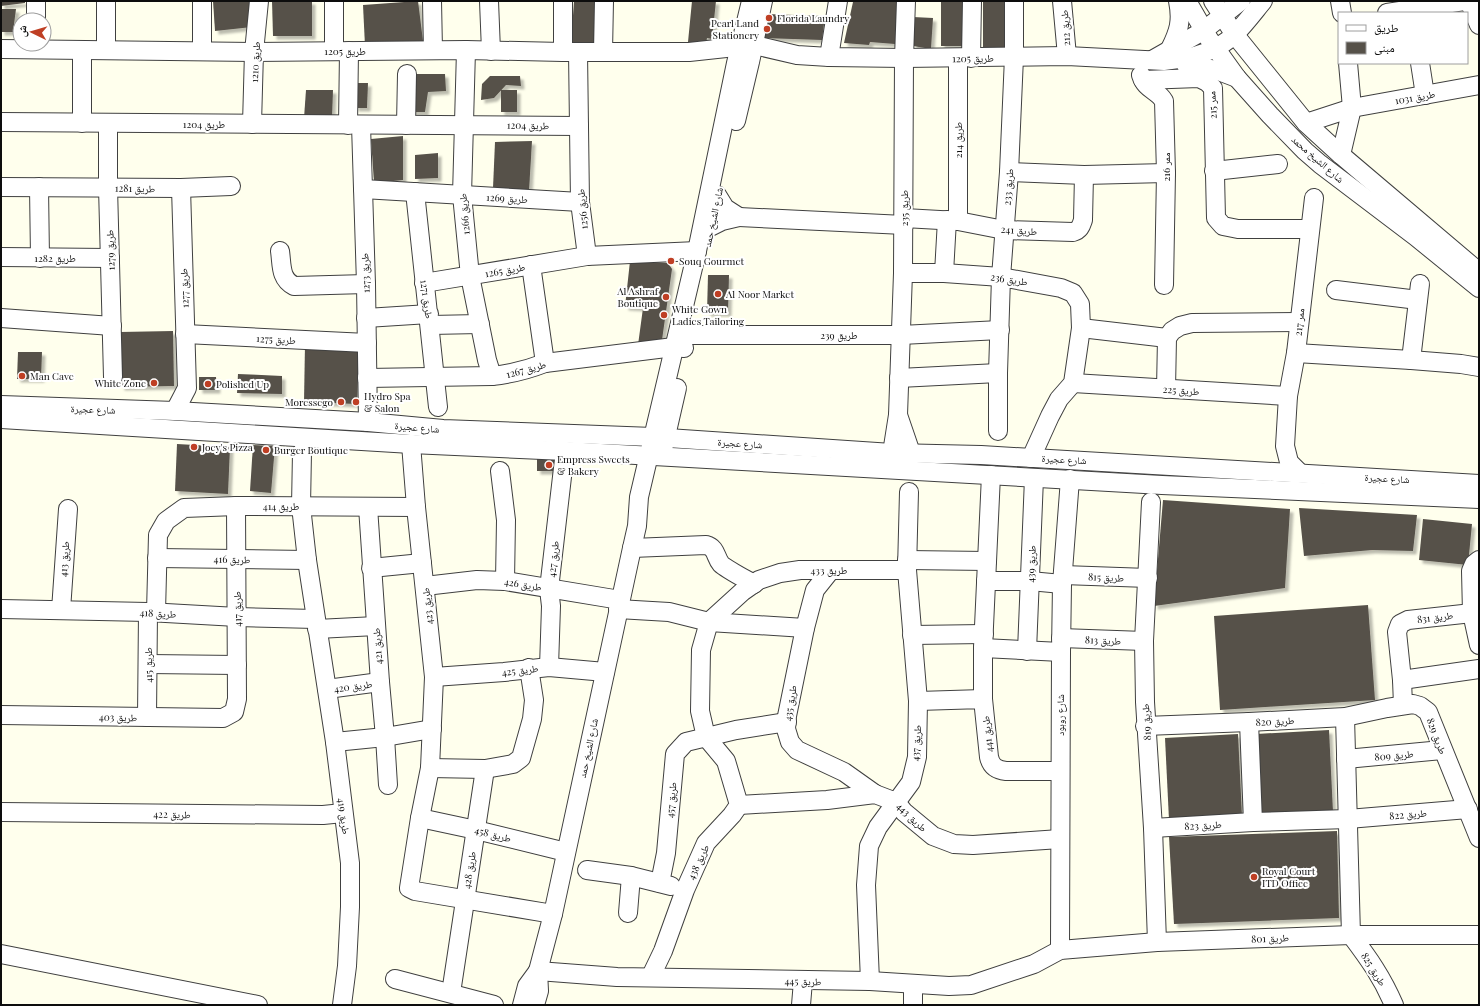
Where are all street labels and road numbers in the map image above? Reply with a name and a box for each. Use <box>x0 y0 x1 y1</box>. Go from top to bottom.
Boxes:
street label: طريق 212 <box>1057 9 1073 47</box>
street label: طريق 1210 <box>247 41 263 83</box>
street label: طريق 1205 <box>324 44 366 58</box>
street label: طريق 1205 <box>952 51 994 65</box>
street label: طريق 1031 <box>1394 86 1437 107</box>
street label: ممر 215 <box>1204 90 1220 119</box>
street label: طريق 1204 <box>183 117 226 131</box>
street label: طريق 1204 <box>507 118 550 132</box>
street label: طريق 214 <box>951 121 965 158</box>
street label: شارع الشيخ محمد <box>1289 132 1348 186</box>
street label: ممر 216 <box>1159 152 1173 181</box>
street label: طريق 233 <box>999 168 1017 206</box>
street label: طريق 1281 <box>115 181 156 195</box>
street label: شارع الشيخ حمد <box>700 185 726 248</box>
street label: طريق 1256 <box>573 188 591 230</box>
street label: طريق 235 <box>897 189 911 226</box>
street label: طريق 1269 <box>486 190 529 206</box>
street label: طريق 1266 <box>455 192 473 235</box>
street label: طريق 241 <box>1000 222 1038 238</box>
street label: طريق 1279 <box>102 229 118 271</box>
street label: طريق 1282 <box>34 251 76 265</box>
street label: طريق 1273 <box>357 252 373 293</box>
street label: طريق 1265 <box>484 259 527 280</box>
street label: طريق 1277 <box>176 268 192 308</box>
street label: طريق 236 <box>989 269 1029 289</box>
street label: طريق 1271 <box>417 279 437 320</box>
street label: ممر 217 <box>1291 307 1307 337</box>
street label: طريق 239 <box>820 328 858 342</box>
street label: طريق 1275 <box>256 331 297 347</box>
street label: طريق 1267 <box>505 357 548 381</box>
street label: طريق 225 <box>1162 382 1200 398</box>
street label: شارع عجيرة <box>70 401 116 417</box>
street label: شارع عجيرة <box>394 418 440 436</box>
street label: شارع عجيرة <box>717 434 763 452</box>
street label: شارع عجيرة <box>1041 451 1087 467</box>
street label: شارع عجيرة <box>1364 470 1410 486</box>
street label: طريق 414 <box>263 499 300 513</box>
street label: طريق 413 <box>56 540 72 577</box>
street label: طريق 427 <box>544 540 562 578</box>
street label: طريق 439 <box>1023 545 1039 583</box>
street label: طريق 416 <box>213 552 251 566</box>
street label: طريق 433 <box>811 563 848 577</box>
street label: طريق 815 <box>1088 569 1125 585</box>
street label: طريق 426 <box>503 574 543 594</box>
street label: طريق 423 <box>418 586 436 625</box>
street label: طريق 417 <box>230 591 244 627</box>
street label: طريق 418 <box>139 605 177 621</box>
street label: طريق 831 <box>1416 608 1454 626</box>
street label: طريق 421 <box>369 627 385 665</box>
street label: طريق 813 <box>1085 632 1122 648</box>
street label: طريق 415 <box>141 647 155 683</box>
street label: طريق 425 <box>501 661 540 679</box>
street label: طريق 420 <box>333 676 374 696</box>
street label: طريق 435 <box>780 684 800 722</box>
street label: شارع روبود <box>1053 694 1067 736</box>
street label: طريق 819 <box>1138 703 1154 741</box>
street label: طريق 403 <box>99 710 138 724</box>
street label: طريق 820 <box>1255 713 1295 729</box>
street label: طريق 441 <box>978 715 996 753</box>
street label: شارع الشيخ حمد <box>575 716 601 779</box>
street label: طريق 829 <box>1424 716 1450 757</box>
street label: طريق 437 <box>908 724 924 762</box>
street label: طريق 809 <box>1374 746 1415 764</box>
street label: طريق 457 <box>662 781 680 819</box>
street label: طريق 419 <box>335 797 354 836</box>
street label: طريق 443 <box>894 799 931 835</box>
street label: طريق 822 <box>1389 805 1428 823</box>
street label: طريق 422 <box>153 807 191 821</box>
street label: طريق 823 <box>1184 817 1222 833</box>
street label: طريق 458 <box>473 823 513 845</box>
street label: طريق 438 <box>684 842 712 882</box>
street label: طريق 428 <box>459 850 479 890</box>
street label: طريق 801 <box>1251 930 1290 946</box>
street label: طريق 825 <box>1358 950 1390 989</box>
street label: طريق 445 <box>784 974 822 988</box>

